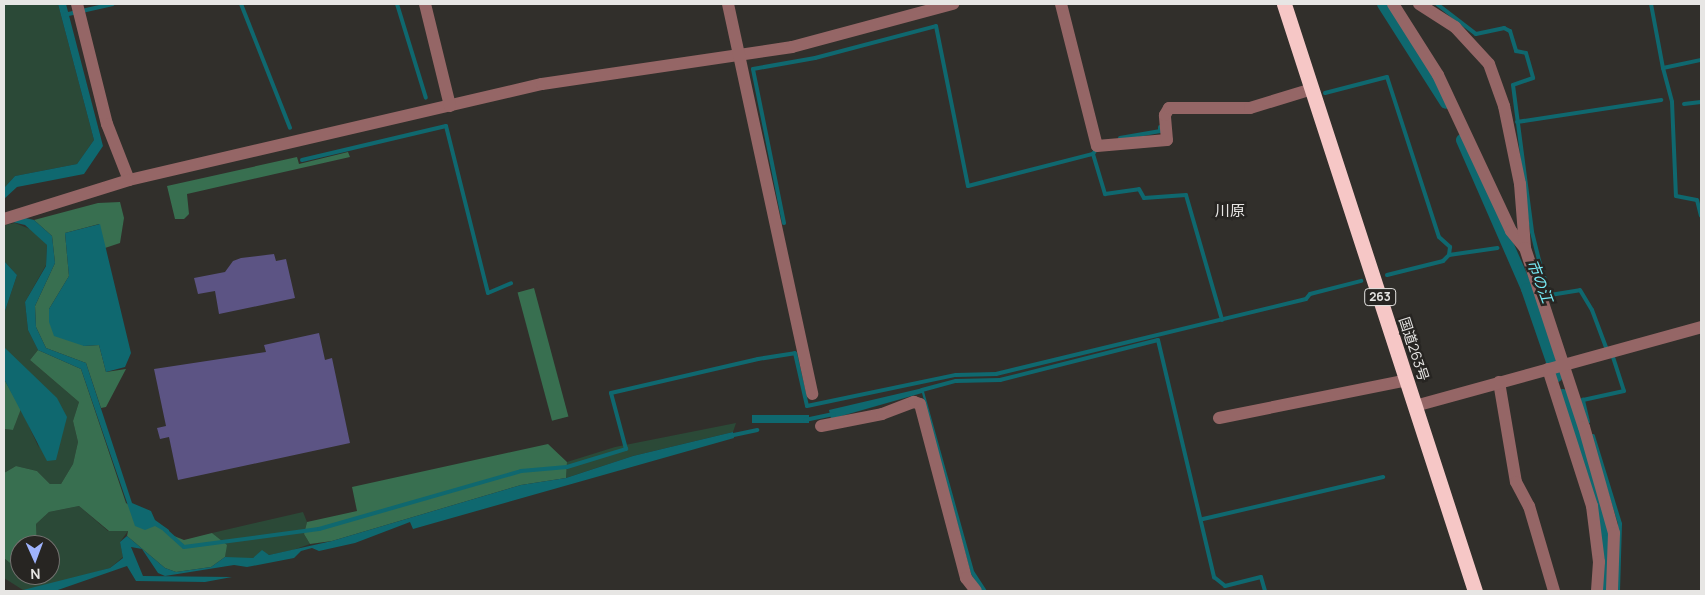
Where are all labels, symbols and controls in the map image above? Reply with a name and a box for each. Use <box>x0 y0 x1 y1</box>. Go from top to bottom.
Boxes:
district label: 川原 <box>1215 202 1245 220</box>
water label: 市の江 <box>1524 257 1556 305</box>
road number: 263 <box>1364 288 1396 306</box>
street label: 国道263号 <box>1396 315 1432 383</box>
north arrow <box>10 535 60 585</box>
text: N <box>30 565 41 584</box>

